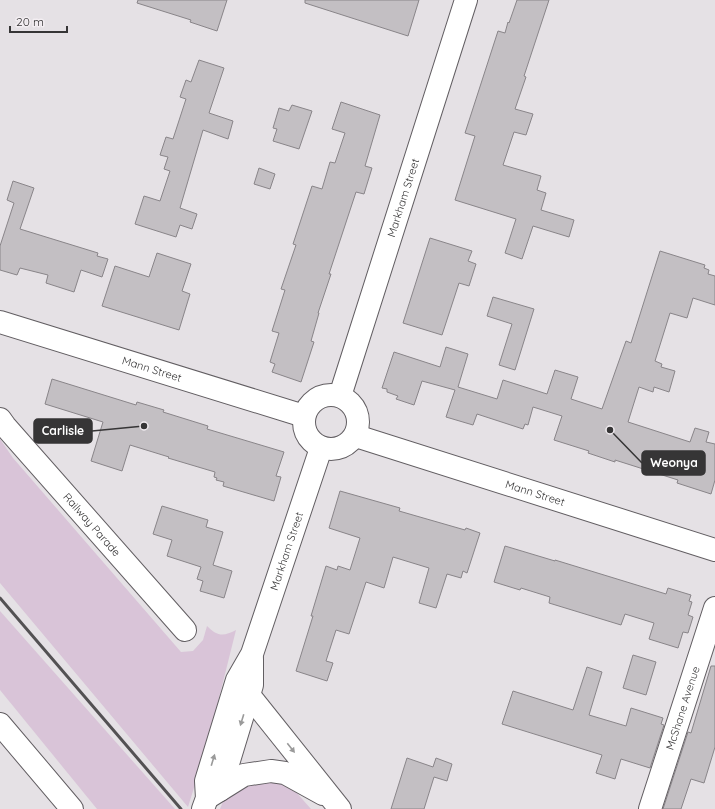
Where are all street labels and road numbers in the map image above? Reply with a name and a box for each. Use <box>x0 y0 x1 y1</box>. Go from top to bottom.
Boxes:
street label: Markham Street <box>384 156 422 239</box>
street label: Mann Street <box>120 353 184 385</box>
street label: Mann Street <box>504 477 567 509</box>
street label: Railway Parade <box>60 490 124 559</box>
street label: Markham Street <box>267 510 306 592</box>
street label: McShane Avenue <box>663 665 703 752</box>

